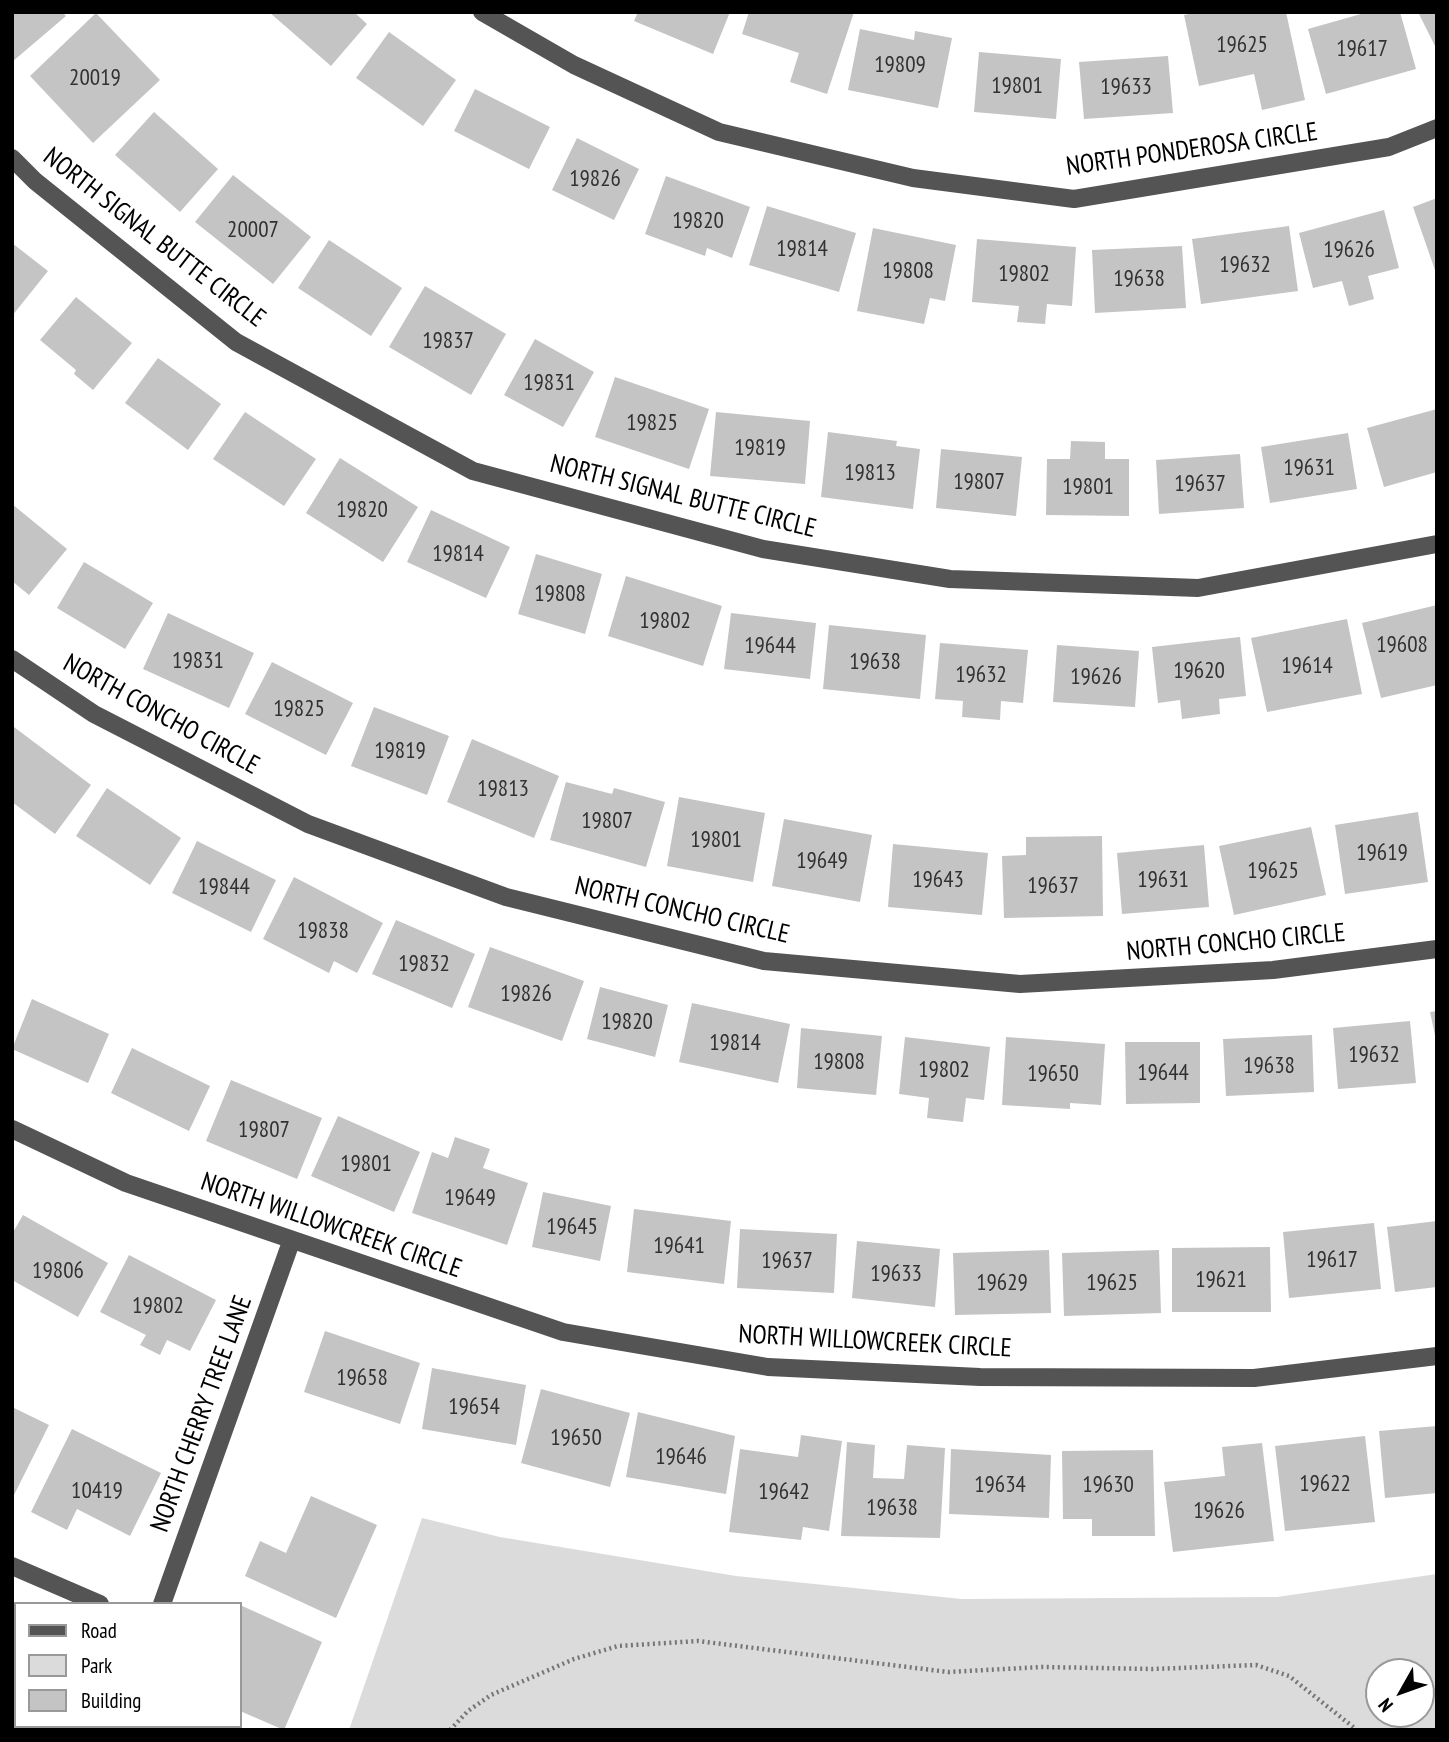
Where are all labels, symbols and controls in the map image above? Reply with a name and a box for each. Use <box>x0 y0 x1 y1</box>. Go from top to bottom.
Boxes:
house number: 19625 <box>1216 31 1268 59</box>
house number: 19617 <box>1336 35 1388 63</box>
house number: 19809 <box>874 51 926 79</box>
house number: 20019 <box>69 64 121 92</box>
house number: 19801 <box>991 72 1043 100</box>
house number: 19633 <box>1100 73 1152 101</box>
street label: NORTH PONDEROSA CIRCLE <box>1064 117 1320 183</box>
street label: NORTH SIGNAL BUTTE CIRCLE <box>37 142 271 334</box>
house number: 19826 <box>569 165 621 193</box>
house number: 19820 <box>672 207 724 235</box>
house number: 20007 <box>227 216 279 244</box>
house number: 19814 <box>776 235 828 263</box>
house number: 19626 <box>1323 236 1375 264</box>
house number: 19632 <box>1219 251 1271 279</box>
house number: 19808 <box>882 257 934 285</box>
house number: 19802 <box>998 260 1050 288</box>
house number: 19638 <box>1113 265 1165 293</box>
house number: 19837 <box>422 327 474 355</box>
house number: 19831 <box>523 369 575 397</box>
house number: 19825 <box>626 409 678 437</box>
house number: 19819 <box>734 434 786 462</box>
street label: NORTH SIGNAL BUTTE CIRCLE <box>547 449 819 545</box>
house number: 19631 <box>1283 454 1335 482</box>
house number: 19813 <box>844 459 896 487</box>
house number: 19807 <box>953 468 1005 496</box>
house number: 19637 <box>1174 470 1226 498</box>
house number: 19801 <box>1062 473 1114 501</box>
house number: 19820 <box>336 496 388 524</box>
house number: 19814 <box>432 540 484 568</box>
house number: 19808 <box>534 580 586 608</box>
house number: 19802 <box>639 607 691 635</box>
house number: 19608 <box>1376 631 1428 659</box>
house number: 19644 <box>744 632 796 660</box>
house number: 19831 <box>172 647 224 675</box>
street label: NORTH CONCHO CIRCLE <box>57 648 265 782</box>
house number: 19638 <box>849 648 901 676</box>
house number: 19614 <box>1281 652 1333 680</box>
house number: 19620 <box>1173 657 1225 685</box>
house number: 19632 <box>955 661 1007 689</box>
house number: 19626 <box>1070 663 1122 691</box>
house number: 19825 <box>273 695 325 723</box>
house number: 19819 <box>374 737 426 765</box>
house number: 19813 <box>477 775 529 803</box>
house number: 19807 <box>581 807 633 835</box>
house number: 19801 <box>690 826 742 854</box>
house number: 19619 <box>1356 839 1408 867</box>
house number: 19649 <box>796 847 848 875</box>
house number: 19625 <box>1247 857 1299 885</box>
house number: 19643 <box>912 866 964 894</box>
house number: 19631 <box>1137 866 1189 894</box>
street label: NORTH CONCHO CIRCLE <box>572 871 792 951</box>
house number: 19637 <box>1027 872 1079 900</box>
house number: 19844 <box>198 873 250 901</box>
house number: 19838 <box>297 917 349 945</box>
street label: NORTH CONCHO CIRCLE <box>1125 918 1347 968</box>
house number: 19832 <box>398 950 450 978</box>
house number: 19826 <box>500 980 552 1008</box>
house number: 19820 <box>601 1008 653 1036</box>
house number: 19814 <box>709 1029 761 1057</box>
house number: 19632 <box>1348 1041 1400 1069</box>
house number: 19808 <box>813 1048 865 1076</box>
house number: 19638 <box>1243 1052 1295 1080</box>
house number: 19802 <box>918 1056 970 1084</box>
house number: 19644 <box>1137 1059 1189 1087</box>
house number: 19650 <box>1027 1060 1079 1088</box>
house number: 19807 <box>238 1116 290 1144</box>
house number: 19801 <box>340 1150 392 1178</box>
street label: NORTH WILLOWCREEK CIRCLE <box>197 1167 465 1285</box>
house number: 19649 <box>444 1184 496 1212</box>
house number: 19645 <box>546 1213 598 1241</box>
house number: 19641 <box>653 1232 705 1260</box>
house number: 19617 <box>1306 1246 1358 1274</box>
house number: 19637 <box>761 1247 813 1275</box>
house number: 19806 <box>32 1257 84 1285</box>
house number: 19633 <box>870 1260 922 1288</box>
house number: 19621 <box>1195 1266 1247 1294</box>
house number: 19629 <box>976 1269 1028 1297</box>
house number: 19625 <box>1086 1269 1138 1297</box>
house number: 19802 <box>132 1292 184 1320</box>
street label: NORTH CHERRY TREE LANE <box>145 1292 259 1536</box>
street label: NORTH WILLOWCREEK CIRCLE <box>738 1319 1012 1365</box>
house number: 19658 <box>336 1364 388 1392</box>
house number: 19654 <box>448 1393 500 1421</box>
house number: 19650 <box>550 1424 602 1452</box>
house number: 19646 <box>655 1443 707 1471</box>
house number: 19622 <box>1299 1470 1351 1498</box>
house number: 19634 <box>974 1471 1026 1499</box>
house number: 19630 <box>1082 1471 1134 1499</box>
house number: 10419 <box>71 1477 123 1505</box>
house number: 19642 <box>758 1478 810 1506</box>
house number: 19638 <box>866 1494 918 1522</box>
house number: 19626 <box>1193 1497 1245 1525</box>
legend <box>14 1602 242 1728</box>
text: Road <box>81 1617 117 1644</box>
text: Park <box>81 1652 112 1679</box>
north arrow <box>1365 1658 1435 1728</box>
text: Building <box>81 1687 141 1714</box>
text: N <box>1373 1694 1398 1717</box>

